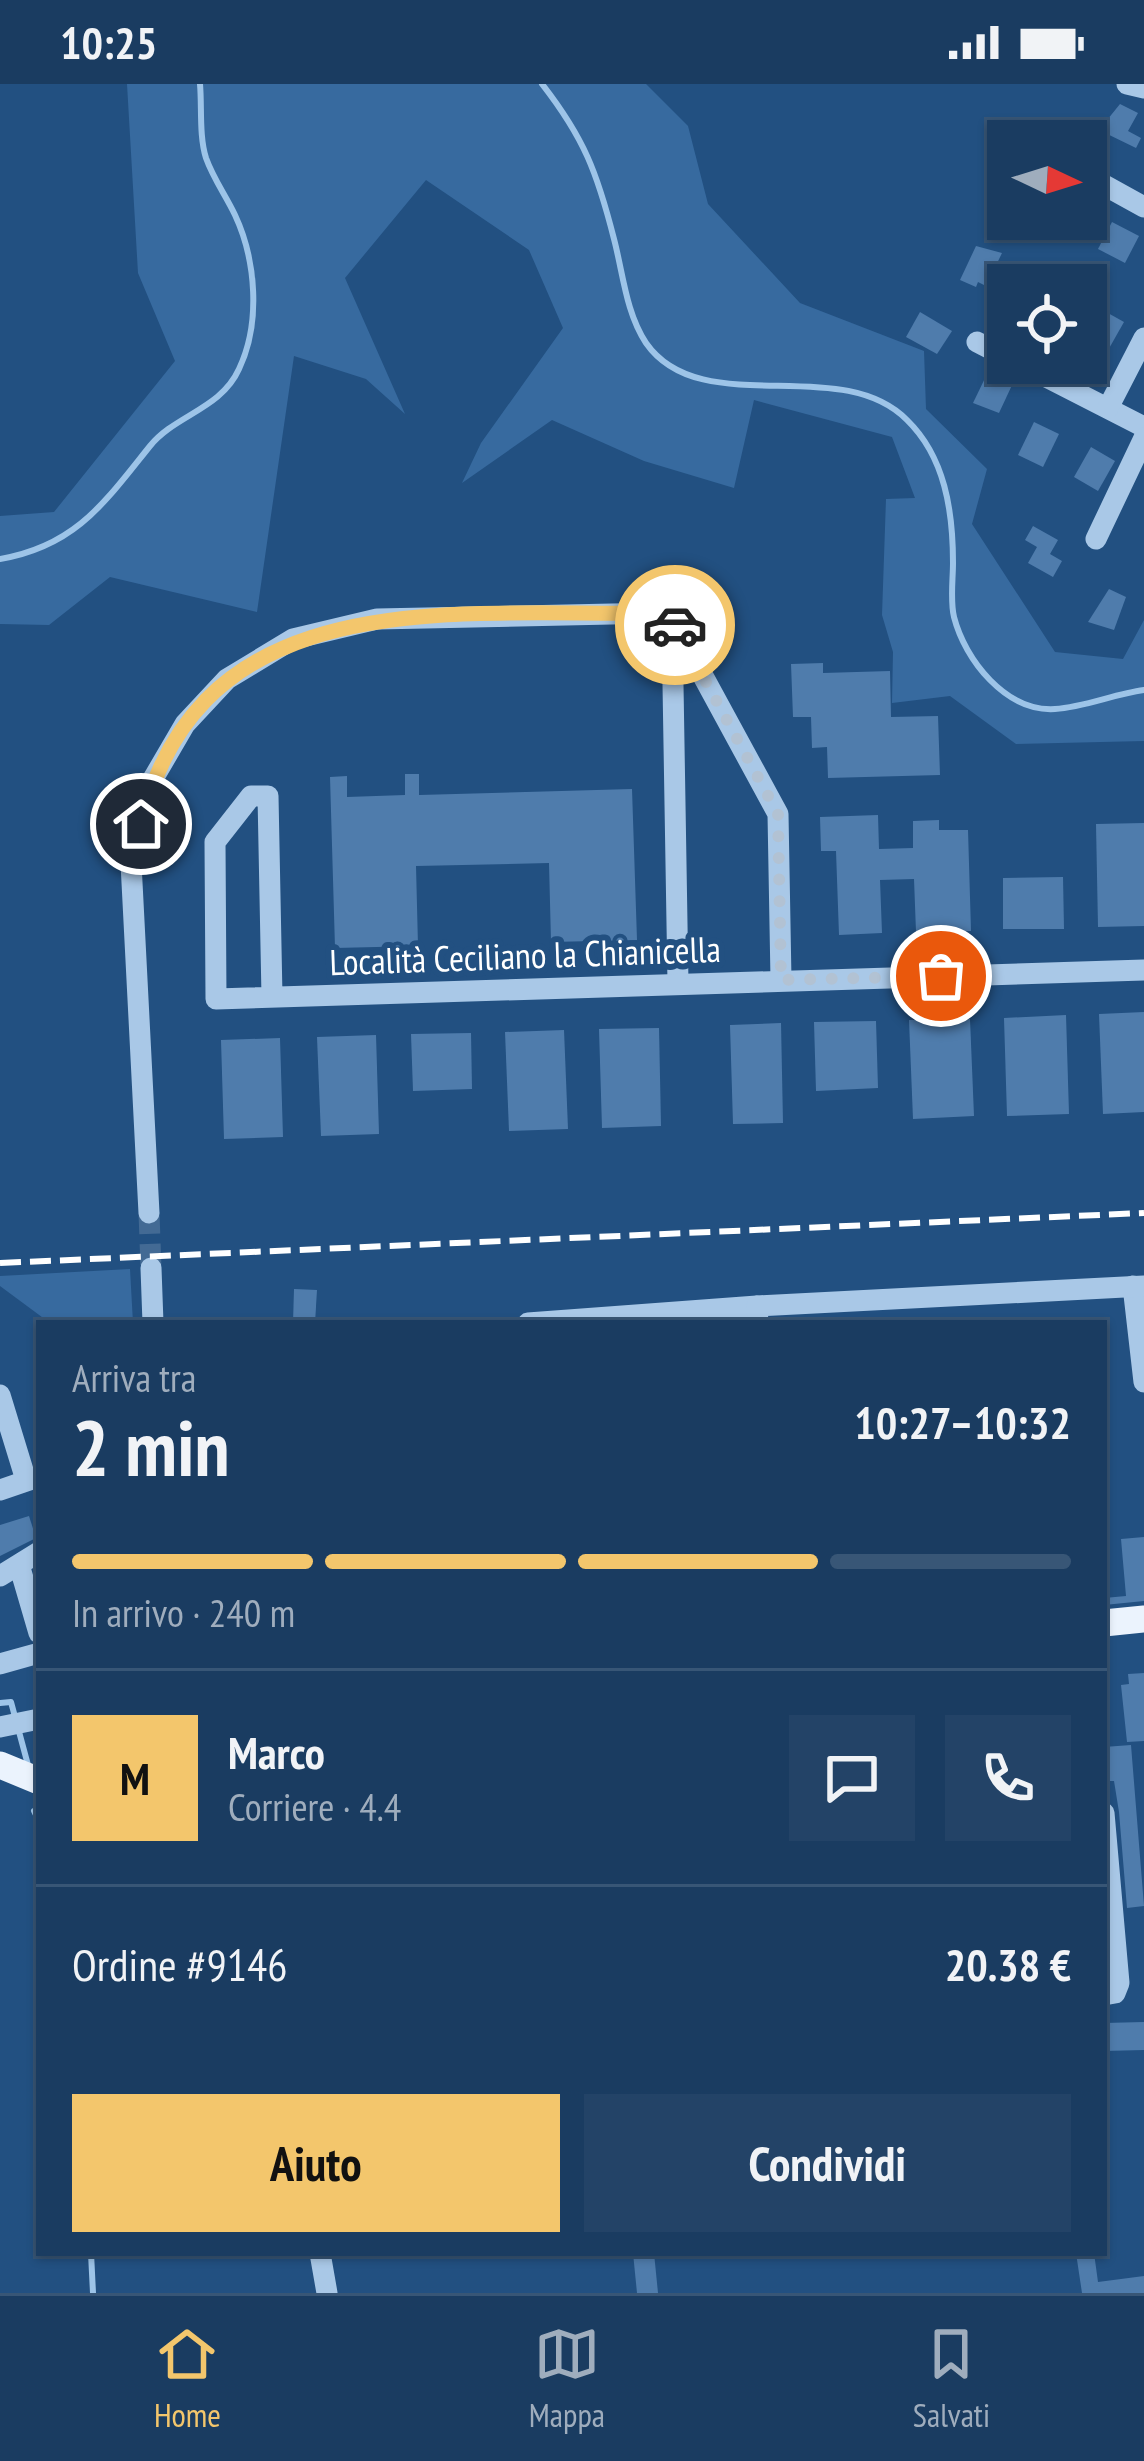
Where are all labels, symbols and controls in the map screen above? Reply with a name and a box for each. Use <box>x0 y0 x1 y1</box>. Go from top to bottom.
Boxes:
text: 10:25 <box>60 13 157 71</box>
north arrow <box>987 120 1107 240</box>
map controls <box>987 120 1107 384</box>
button: locate <box>987 264 1107 384</box>
courier <box>615 565 735 685</box>
icon: car <box>642 592 708 658</box>
pin <box>90 773 192 875</box>
icon: home <box>108 791 174 857</box>
street label: Località Ceciliano la Chianicella <box>329 925 721 985</box>
pin <box>890 925 992 1027</box>
icon: bag <box>908 943 974 1009</box>
text: Arriva tra <box>72 1352 196 1403</box>
text: 10:27–10:32 <box>854 1393 1071 1451</box>
text: 2 min <box>72 1397 230 1498</box>
text: In arrivo · 240 m <box>72 1587 295 1638</box>
button: chat <box>789 1715 915 1841</box>
button: phone <box>945 1715 1071 1841</box>
text: Marco <box>228 1723 325 1781</box>
text: M <box>120 1749 150 1807</box>
text: Corriere · 4.4 <box>228 1781 401 1832</box>
text: Ordine #9146 <box>72 1935 287 1993</box>
text: 20.38 € <box>945 1935 1071 1993</box>
button: Aiuto <box>72 2094 560 2232</box>
button: Condividi <box>584 2094 1071 2232</box>
tab: Home <box>154 2321 221 2436</box>
tab: Mappa <box>529 2321 605 2436</box>
tab: Salvati <box>913 2321 990 2436</box>

